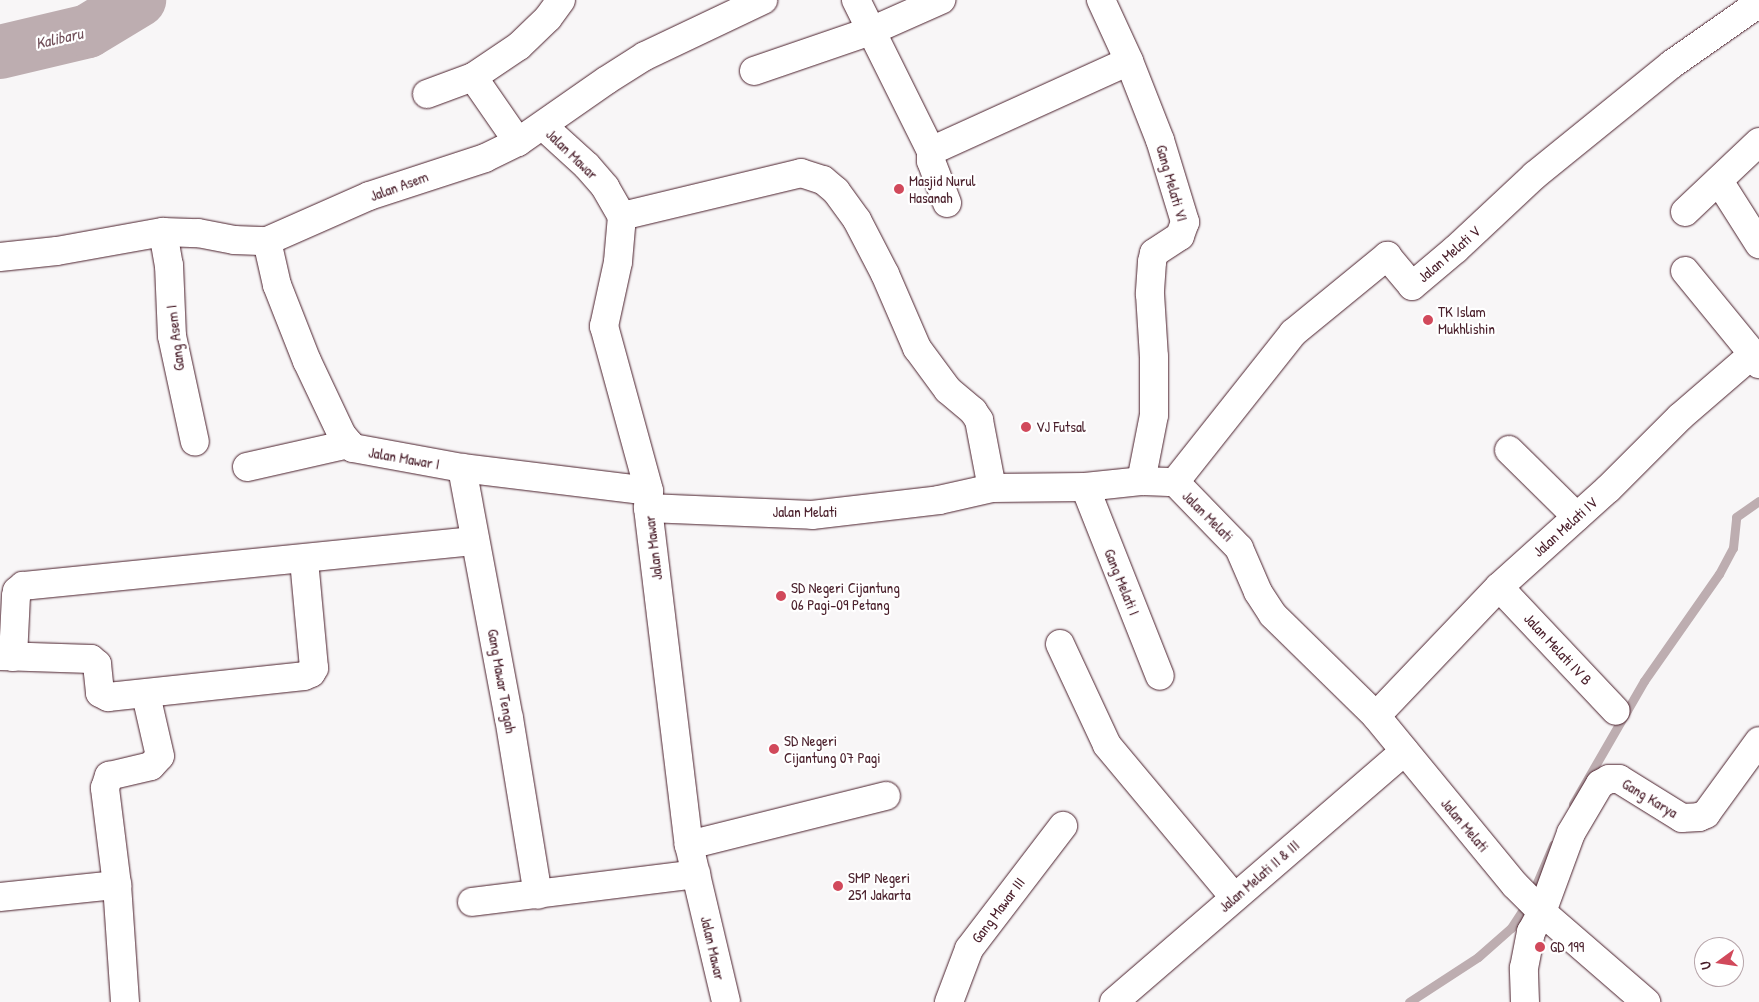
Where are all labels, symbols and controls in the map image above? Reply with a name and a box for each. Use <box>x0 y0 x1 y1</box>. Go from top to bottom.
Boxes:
water label: Kalibaru <box>34 23 84 53</box>
street label: Jalan Mawar <box>542 125 602 183</box>
street label: Gang Melati VI <box>1153 143 1191 223</box>
street label: Jalan Asem <box>367 167 431 205</box>
place label: Masjid Nurul Hasanah <box>909 171 976 206</box>
marker: Masjid Nurul Hasanah <box>893 183 905 195</box>
street label: Jalan Melati V <box>1414 222 1484 286</box>
place label: TK Islam Mukhlishin <box>1438 302 1495 337</box>
street label: Gang Asem I <box>162 304 188 372</box>
marker: TK Islam Mukhlishin <box>1422 314 1434 326</box>
place label: VJ Futsal <box>1036 418 1086 436</box>
marker: VJ Futsal <box>1020 421 1032 433</box>
street label: Jalan Mawar I <box>367 443 441 473</box>
street label: Jalan Melati <box>1179 487 1237 545</box>
street label: Jalan Melati IV <box>1529 493 1601 561</box>
street label: Jalan Melati <box>773 503 837 521</box>
street label: Jalan Mawar <box>640 515 666 581</box>
street label: Gang Melati I <box>1100 546 1144 618</box>
place label: SD Negeri Cijantung 06 Pagi-09 Petang <box>791 578 900 613</box>
marker: SD Negeri Cijantung 06 Pagi-09 Petang <box>775 590 787 602</box>
street label: Jalan Melati IV B <box>1520 609 1596 689</box>
street label: Gang Mawar Tengah <box>484 628 520 734</box>
place label: SD Negeri Cijantung 07 Pagi <box>784 731 881 766</box>
marker: SD Negeri Cijantung 07 Pagi <box>768 743 780 755</box>
street label: Gang Karya <box>1619 774 1681 822</box>
street label: Jalan Melati <box>1437 794 1493 856</box>
street label: Jalan Melati II & III <box>1215 836 1303 916</box>
place label: SMP Negeri 251 Jakarta <box>848 868 911 903</box>
street label: Gang Mawar III <box>968 874 1028 946</box>
marker: SMP Negeri 251 Jakarta <box>832 880 844 892</box>
street label: Jalan Mawar <box>697 914 729 982</box>
north arrow <box>1694 937 1744 987</box>
place label: GD 199 <box>1550 938 1584 956</box>
marker: GD 199 <box>1534 941 1546 953</box>
text: U <box>1695 959 1715 972</box>

